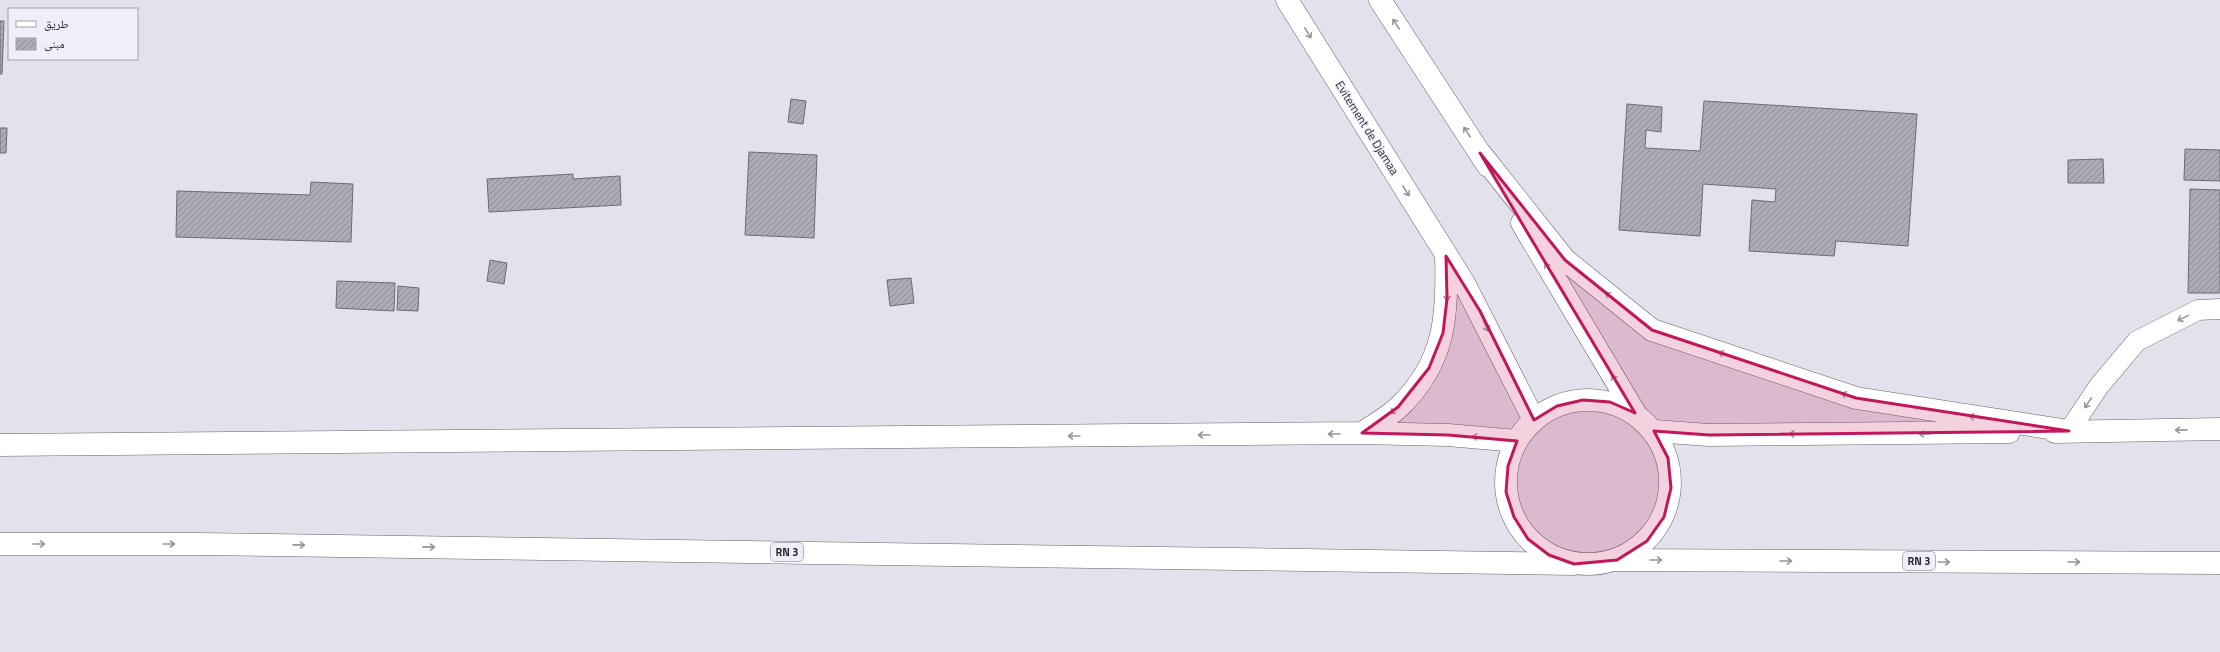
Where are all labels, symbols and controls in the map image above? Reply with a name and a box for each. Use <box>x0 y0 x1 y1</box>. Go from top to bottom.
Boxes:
legend <box>8 8 138 60</box>
text: طريق <box>44 14 69 33</box>
one-way arrow <box>1392 18 1400 29</box>
one-way arrow <box>1304 27 1312 39</box>
text: مبنى <box>44 34 65 53</box>
street label: Evitement de Djamaa <box>1331 77 1404 179</box>
one-way arrow <box>1463 127 1471 138</box>
one-way arrow <box>1402 185 1410 196</box>
one-way arrow <box>1544 262 1552 274</box>
one-way arrow <box>1443 288 1451 301</box>
one-way arrow <box>1605 291 1615 300</box>
one-way arrow <box>2177 315 2189 322</box>
one-way arrow <box>1483 320 1491 332</box>
one-way arrow <box>1718 350 1731 357</box>
one-way arrow <box>1610 374 1618 386</box>
one-way arrow <box>1841 391 1853 399</box>
one-way arrow <box>2084 397 2092 408</box>
one-way arrow <box>1389 405 1400 414</box>
one-way arrow <box>1969 413 1982 421</box>
one-way arrow <box>2175 426 2188 434</box>
one-way arrow <box>1328 430 1341 437</box>
one-way arrow <box>1789 430 1802 438</box>
one-way arrow <box>1919 430 1932 438</box>
one-way arrow <box>1198 431 1211 439</box>
one-way arrow <box>1068 432 1081 440</box>
one-way arrow <box>1472 434 1485 441</box>
one-way arrow <box>32 540 45 548</box>
one-way arrow <box>162 540 175 548</box>
one-way arrow <box>292 541 305 549</box>
one-way arrow <box>422 543 435 551</box>
road number: RN 3 <box>771 543 803 561</box>
road number: RN 3 <box>1903 552 1935 570</box>
one-way arrow <box>1649 556 1662 564</box>
one-way arrow <box>1779 557 1792 565</box>
one-way arrow <box>1937 558 1950 566</box>
one-way arrow <box>2067 558 2080 566</box>

